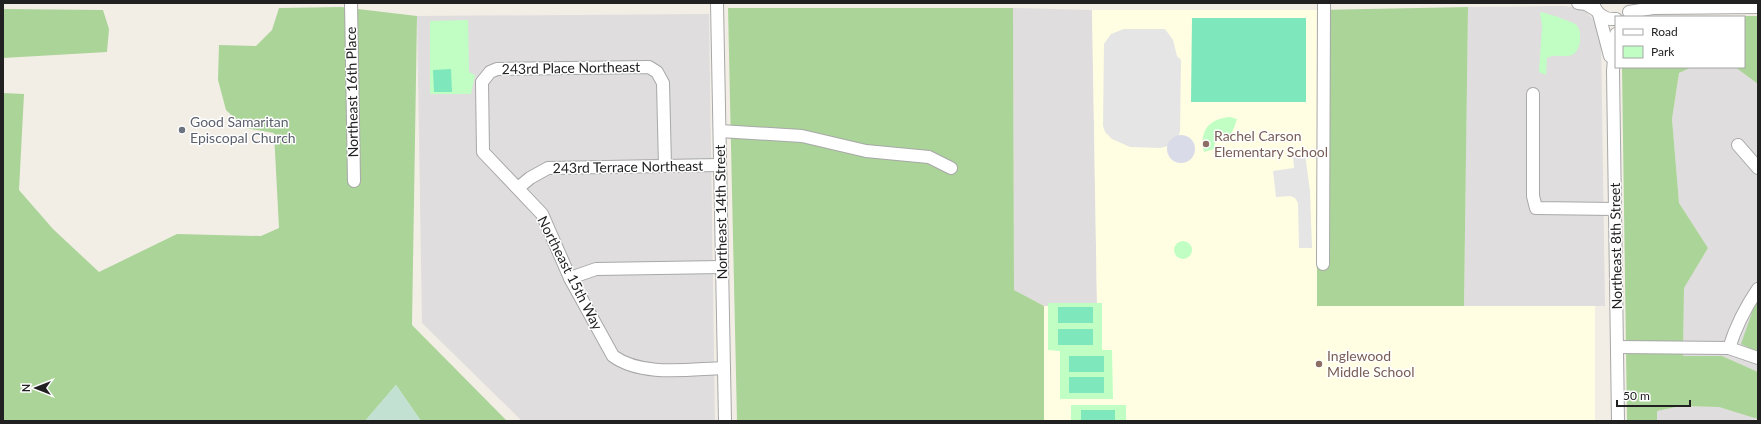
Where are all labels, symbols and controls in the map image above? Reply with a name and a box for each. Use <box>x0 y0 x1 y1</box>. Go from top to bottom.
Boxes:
legend <box>1615 16 1745 68</box>
text: Road <box>1651 24 1678 39</box>
street label: Northeast 16th Place <box>342 27 361 157</box>
text: Park <box>1651 44 1675 59</box>
street label: 243rd Place Northeast <box>502 58 640 77</box>
place label: Good Samaritan Episcopal Church <box>190 113 296 146</box>
marker: Good Samaritan Episcopal Church <box>177 125 187 135</box>
place label: Rachel Carson Elementary School <box>1214 127 1328 160</box>
marker: Rachel Carson Elementary School <box>1201 139 1211 149</box>
street label: Northeast 14th Street <box>711 144 730 280</box>
street label: 243rd Terrace Northeast <box>553 157 703 176</box>
street label: Northeast 8th Street <box>1606 182 1625 310</box>
street label: Northeast 15th Way <box>534 213 607 333</box>
place label: Inglewood Middle School <box>1327 347 1414 380</box>
marker: Inglewood Middle School <box>1314 359 1324 369</box>
north arrow <box>16 368 56 408</box>
scale bar <box>1617 382 1690 408</box>
text: N <box>19 384 32 392</box>
text: 50 m <box>1623 388 1650 403</box>

